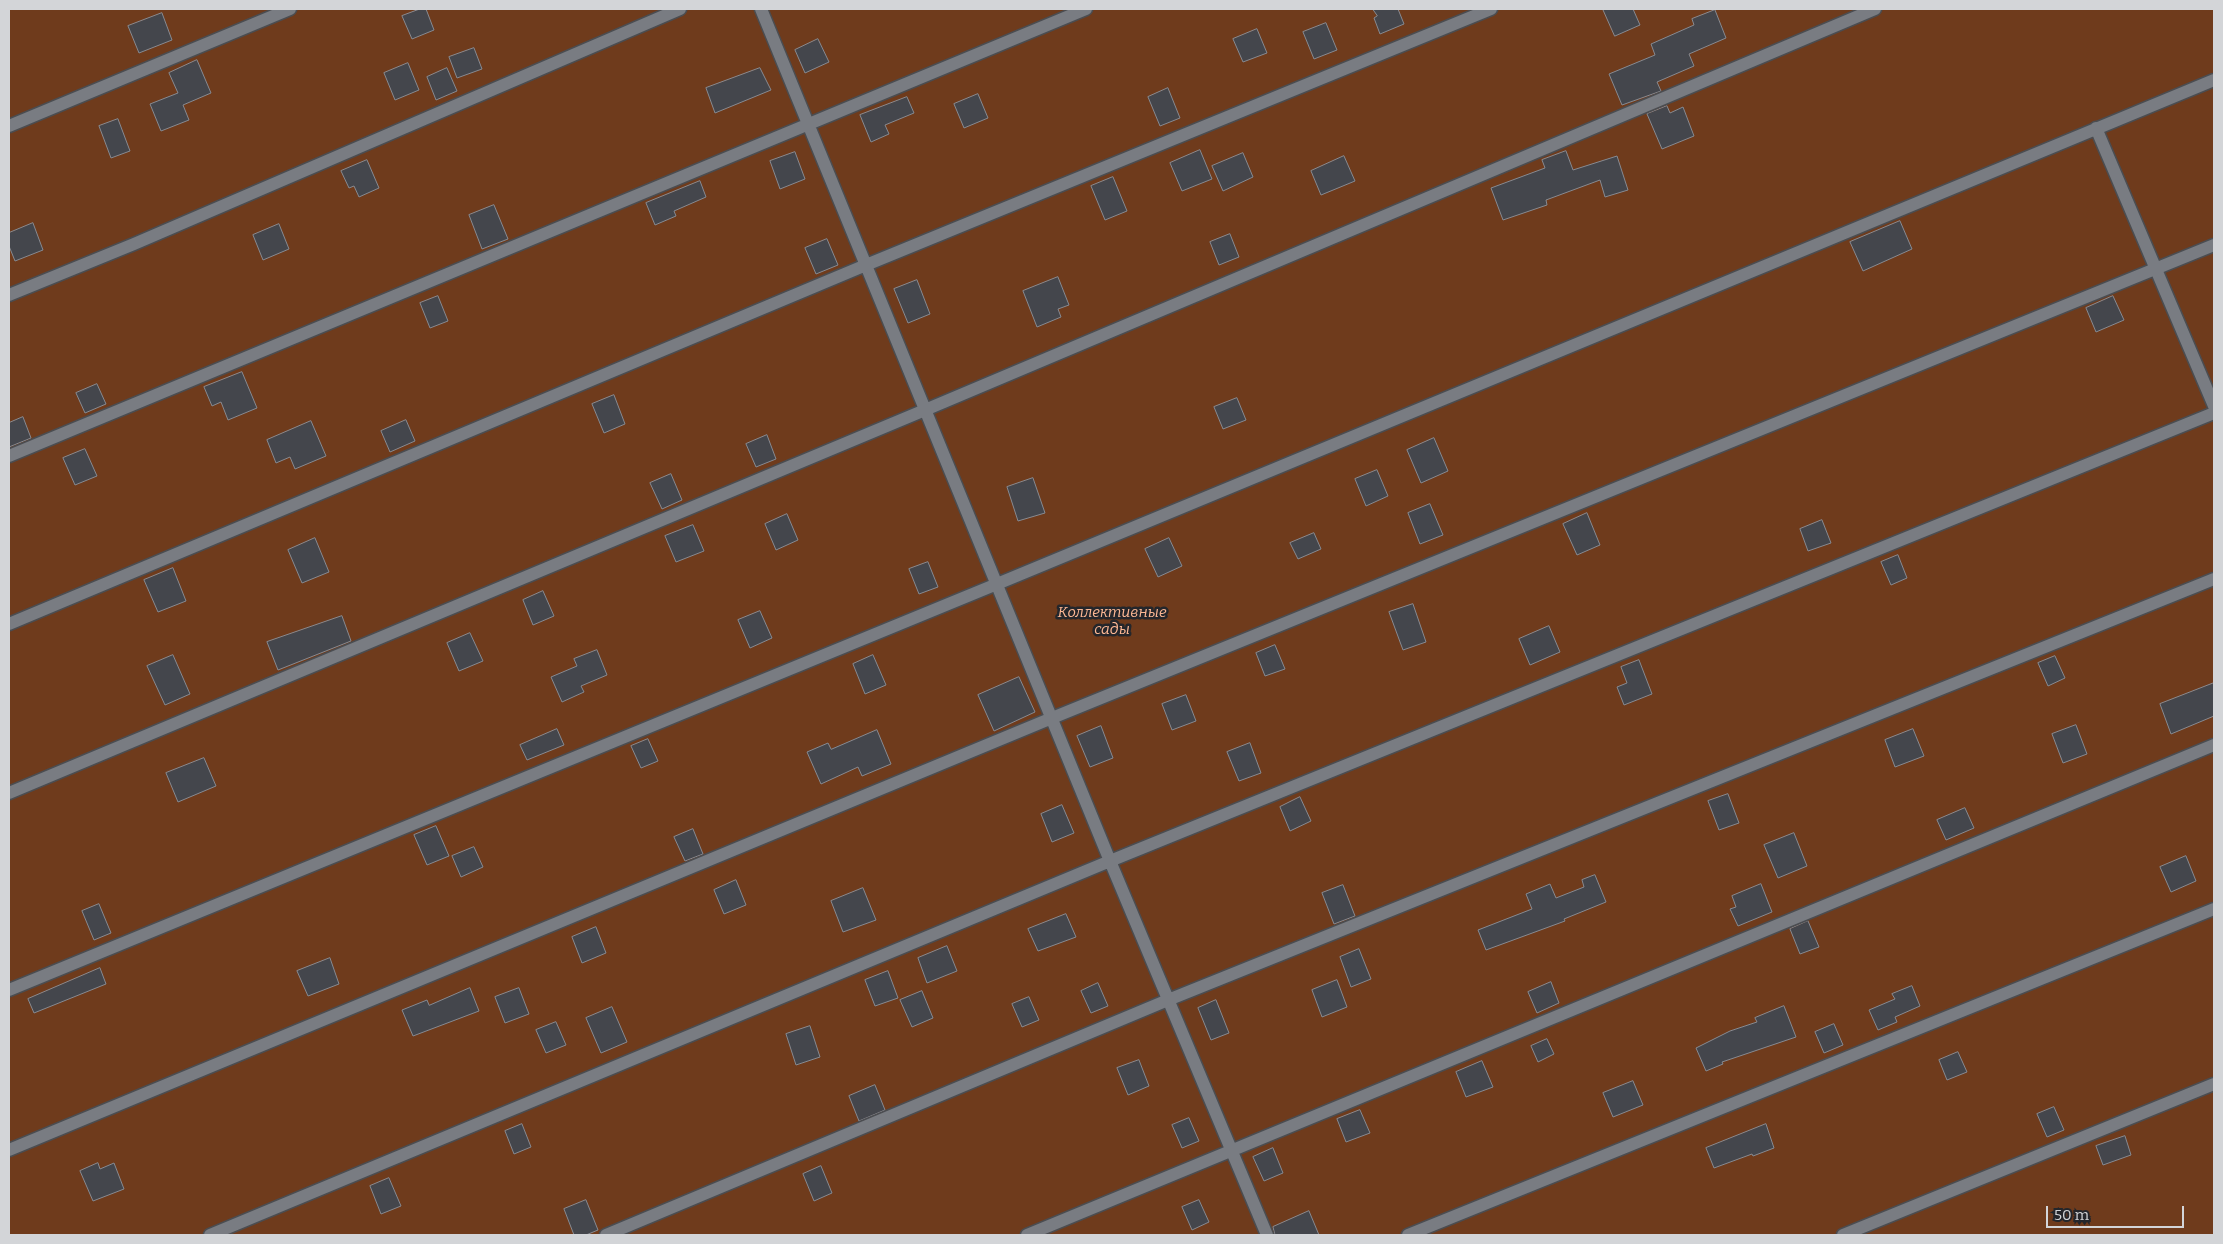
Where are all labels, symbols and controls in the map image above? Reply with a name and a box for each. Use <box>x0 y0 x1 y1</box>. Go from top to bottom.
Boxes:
park label: Коллективные сады <box>1057 604 1167 639</box>
scale bar <box>2048 1196 2186 1228</box>
text: 50 m <box>2054 1206 2089 1224</box>

